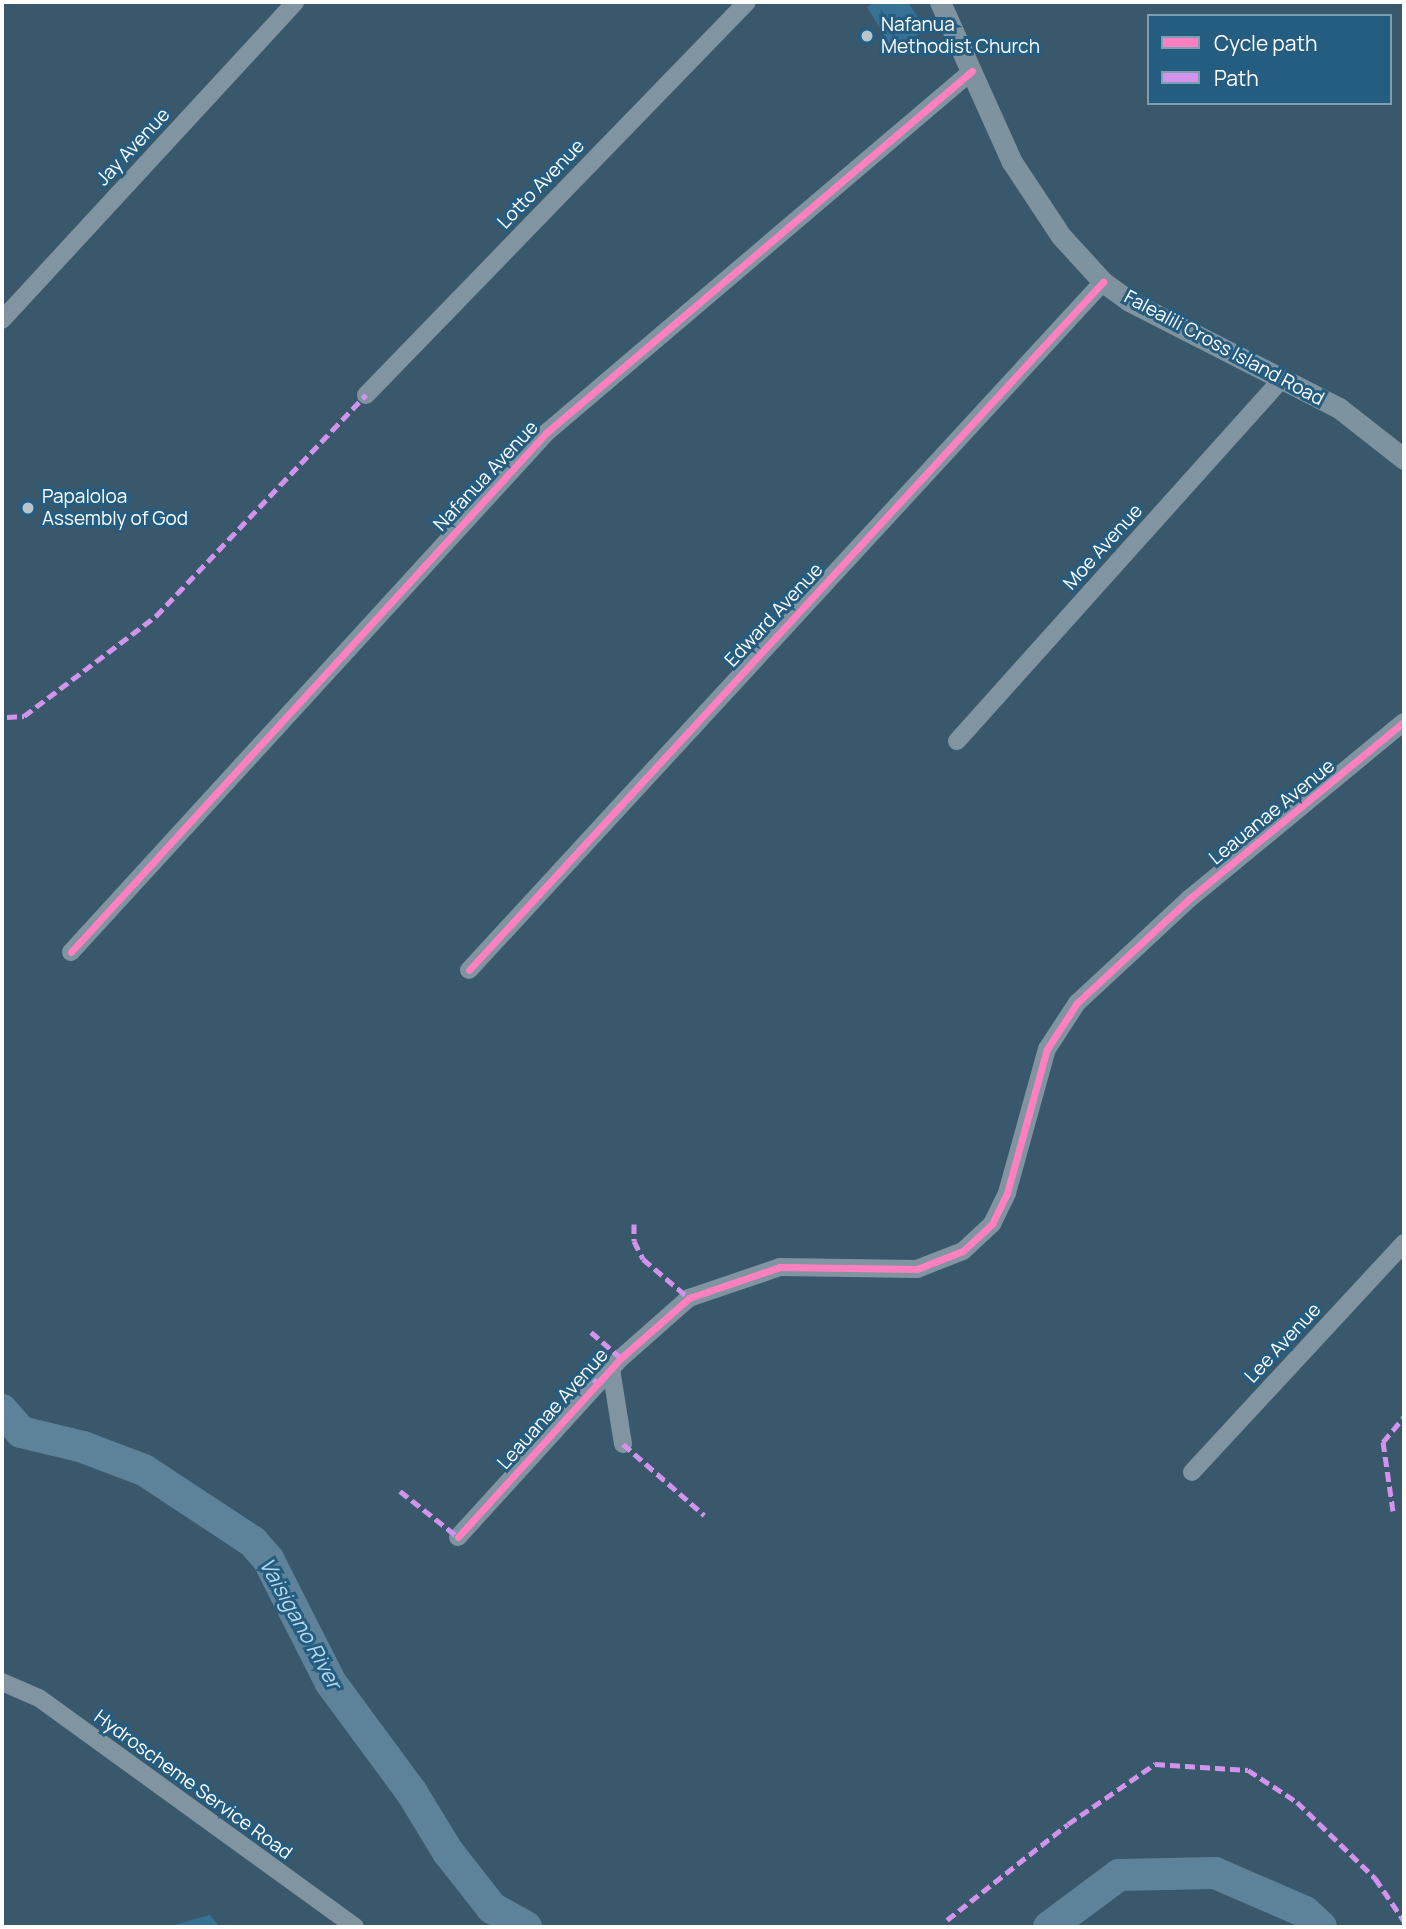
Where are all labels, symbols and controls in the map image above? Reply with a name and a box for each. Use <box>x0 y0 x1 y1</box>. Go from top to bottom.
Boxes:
place label: Nafanua Methodist Church <box>881 14 1040 58</box>
legend <box>1147 14 1392 105</box>
marker: Nafanua Methodist Church <box>859 28 875 44</box>
text: Cycle path <box>1214 29 1317 57</box>
text: Path <box>1214 64 1259 92</box>
street label: Jay Avenue <box>91 104 175 190</box>
street label: Lotto Avenue <box>493 135 589 233</box>
street label: Falealili Cross Island Road <box>1120 286 1328 410</box>
street label: Nafanua Avenue <box>429 416 543 536</box>
place label: Papaloloa Assembly of God <box>42 486 188 530</box>
marker: Papaloloa Assembly of God <box>20 500 36 516</box>
street label: Moe Avenue <box>1059 500 1147 594</box>
street label: Edward Avenue <box>720 558 828 672</box>
street label: Leauanae Avenue <box>1205 754 1339 870</box>
street label: Lee Avenue <box>1240 1298 1326 1388</box>
street label: Leauanae Avenue <box>493 1344 613 1474</box>
water label: Vaisigano River <box>255 1553 347 1693</box>
street label: Hydroscheme Service Road <box>90 1705 296 1865</box>

